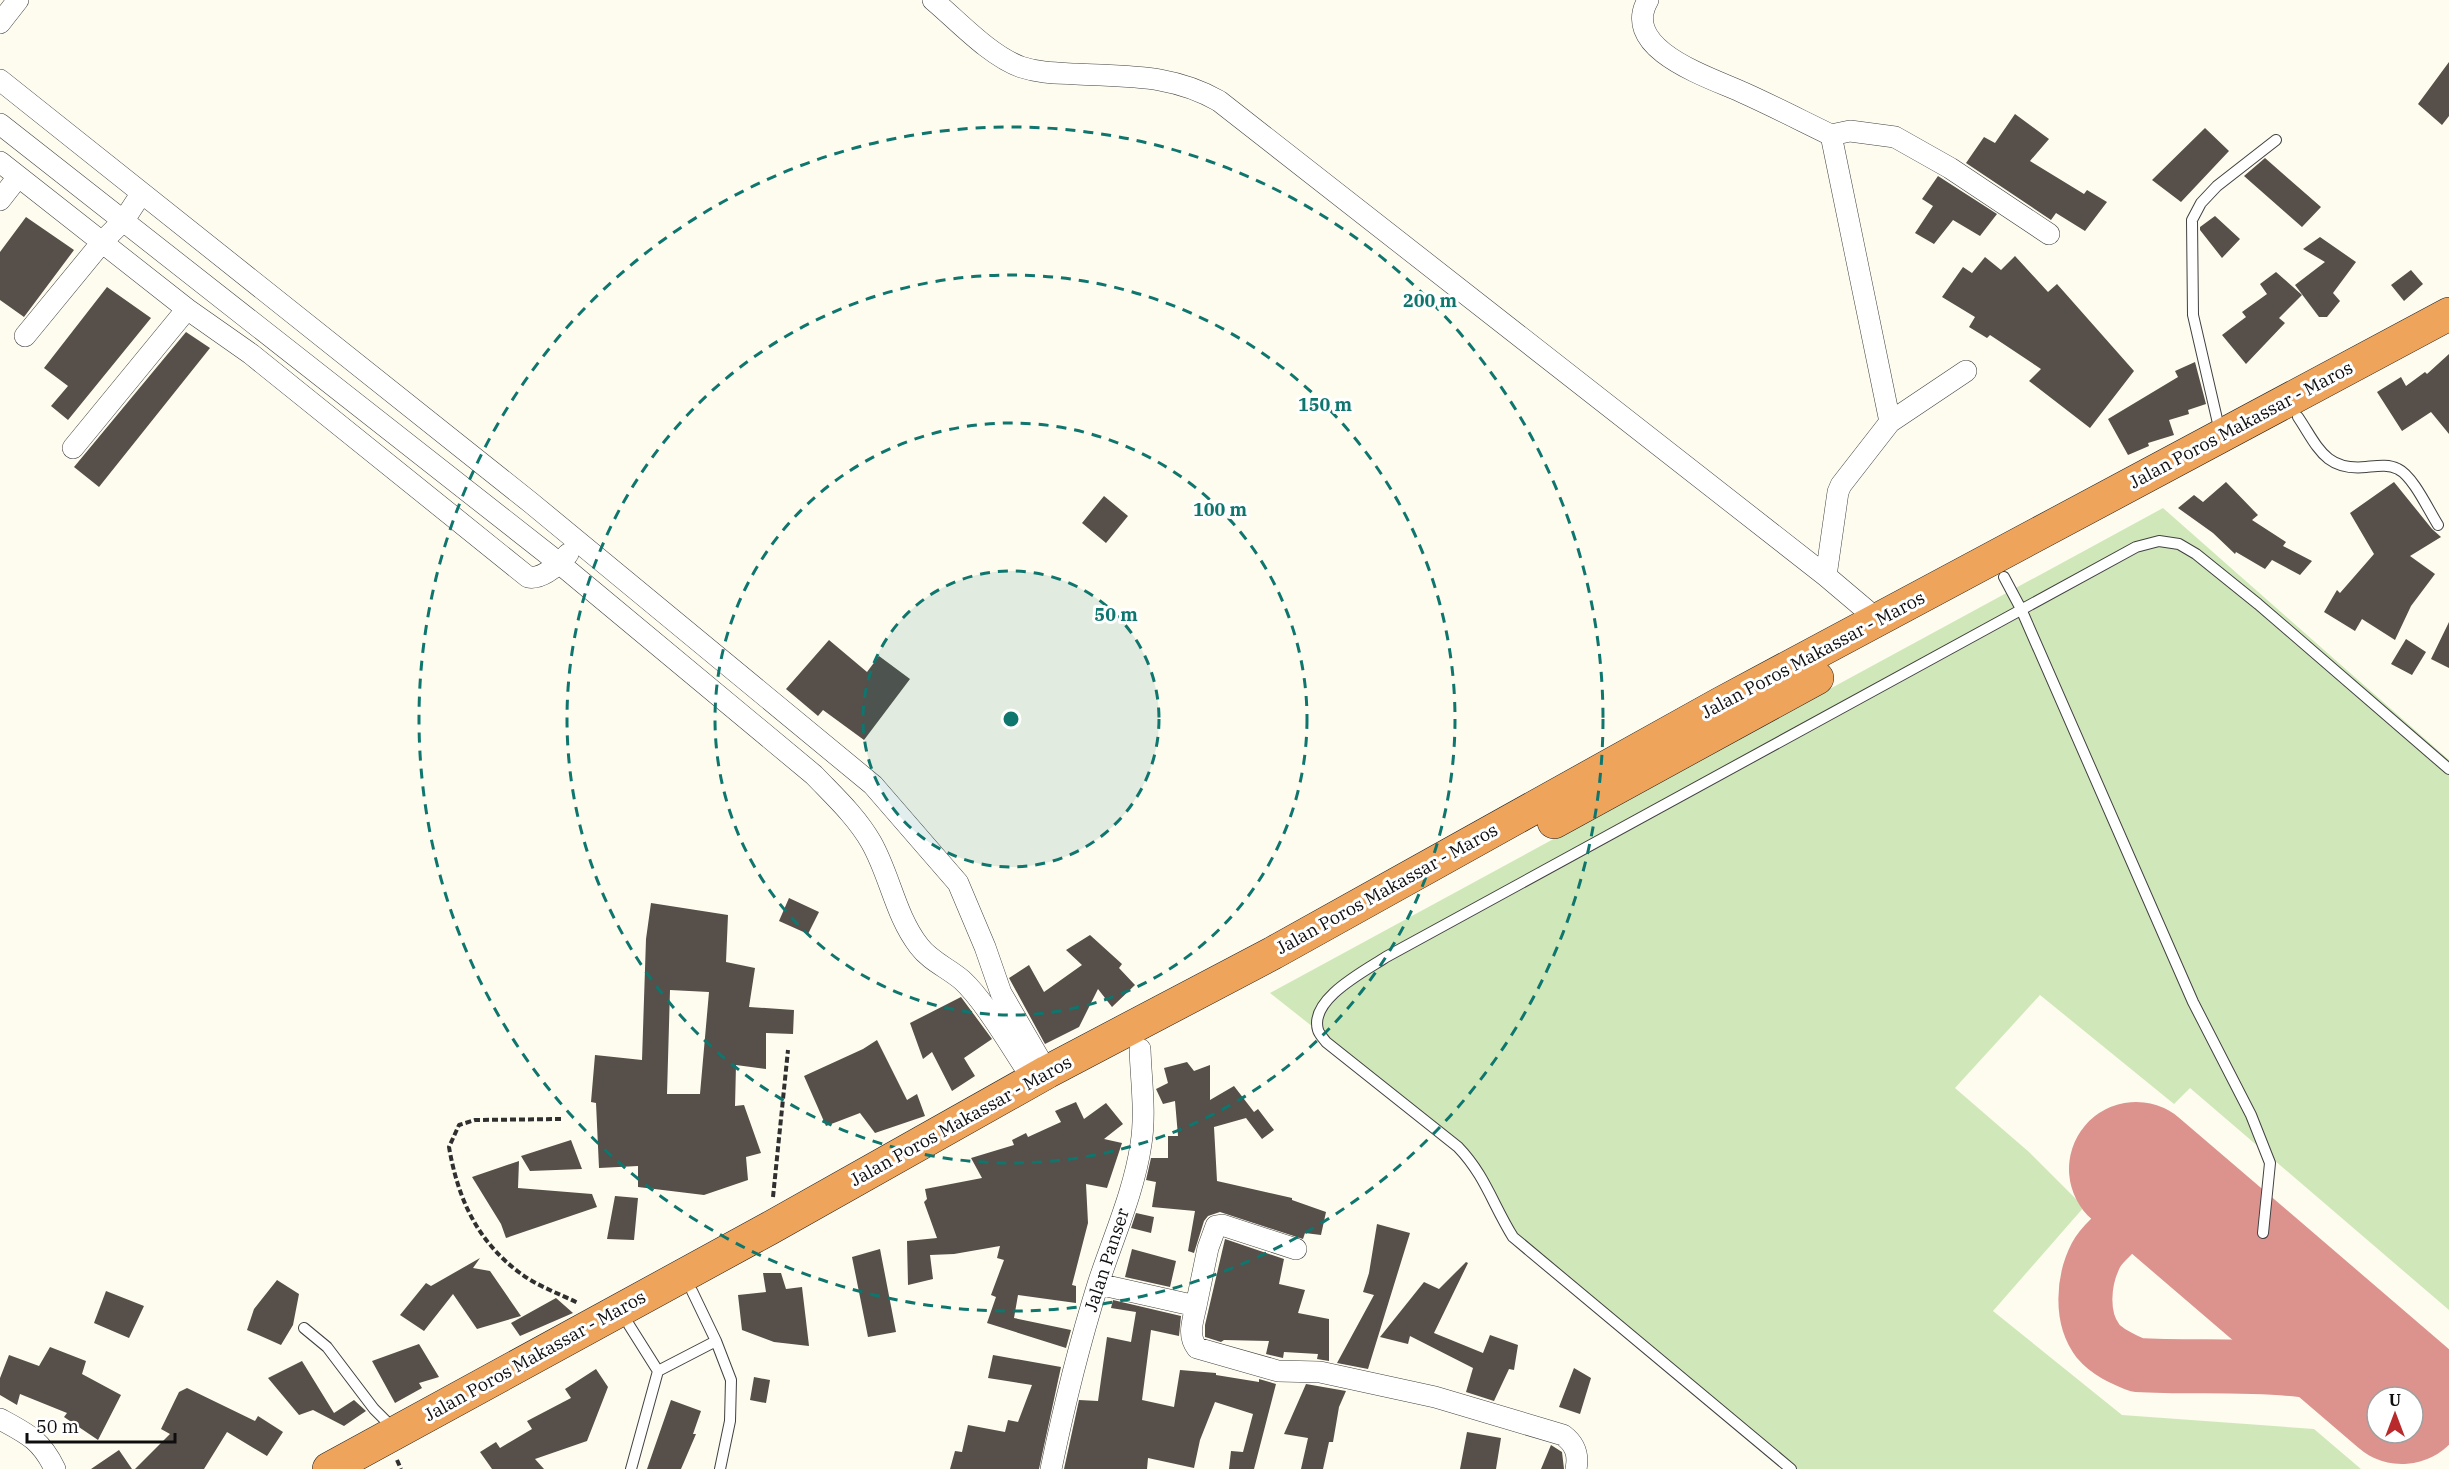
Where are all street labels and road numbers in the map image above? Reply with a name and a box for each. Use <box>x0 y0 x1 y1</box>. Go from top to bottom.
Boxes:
street label: Jalan Poros Makassar - Maros <box>2125 356 2357 493</box>
street label: Jalan Poros Makassar - Maros <box>1697 586 1929 723</box>
street label: Jalan Poros Makassar - Maros <box>1272 818 1502 959</box>
street label: Jalan Poros Makassar - Maros <box>846 1050 1076 1191</box>
street label: Jalan Panser <box>1079 1205 1134 1315</box>
street label: Jalan Poros Makassar - Maros <box>420 1285 650 1426</box>

